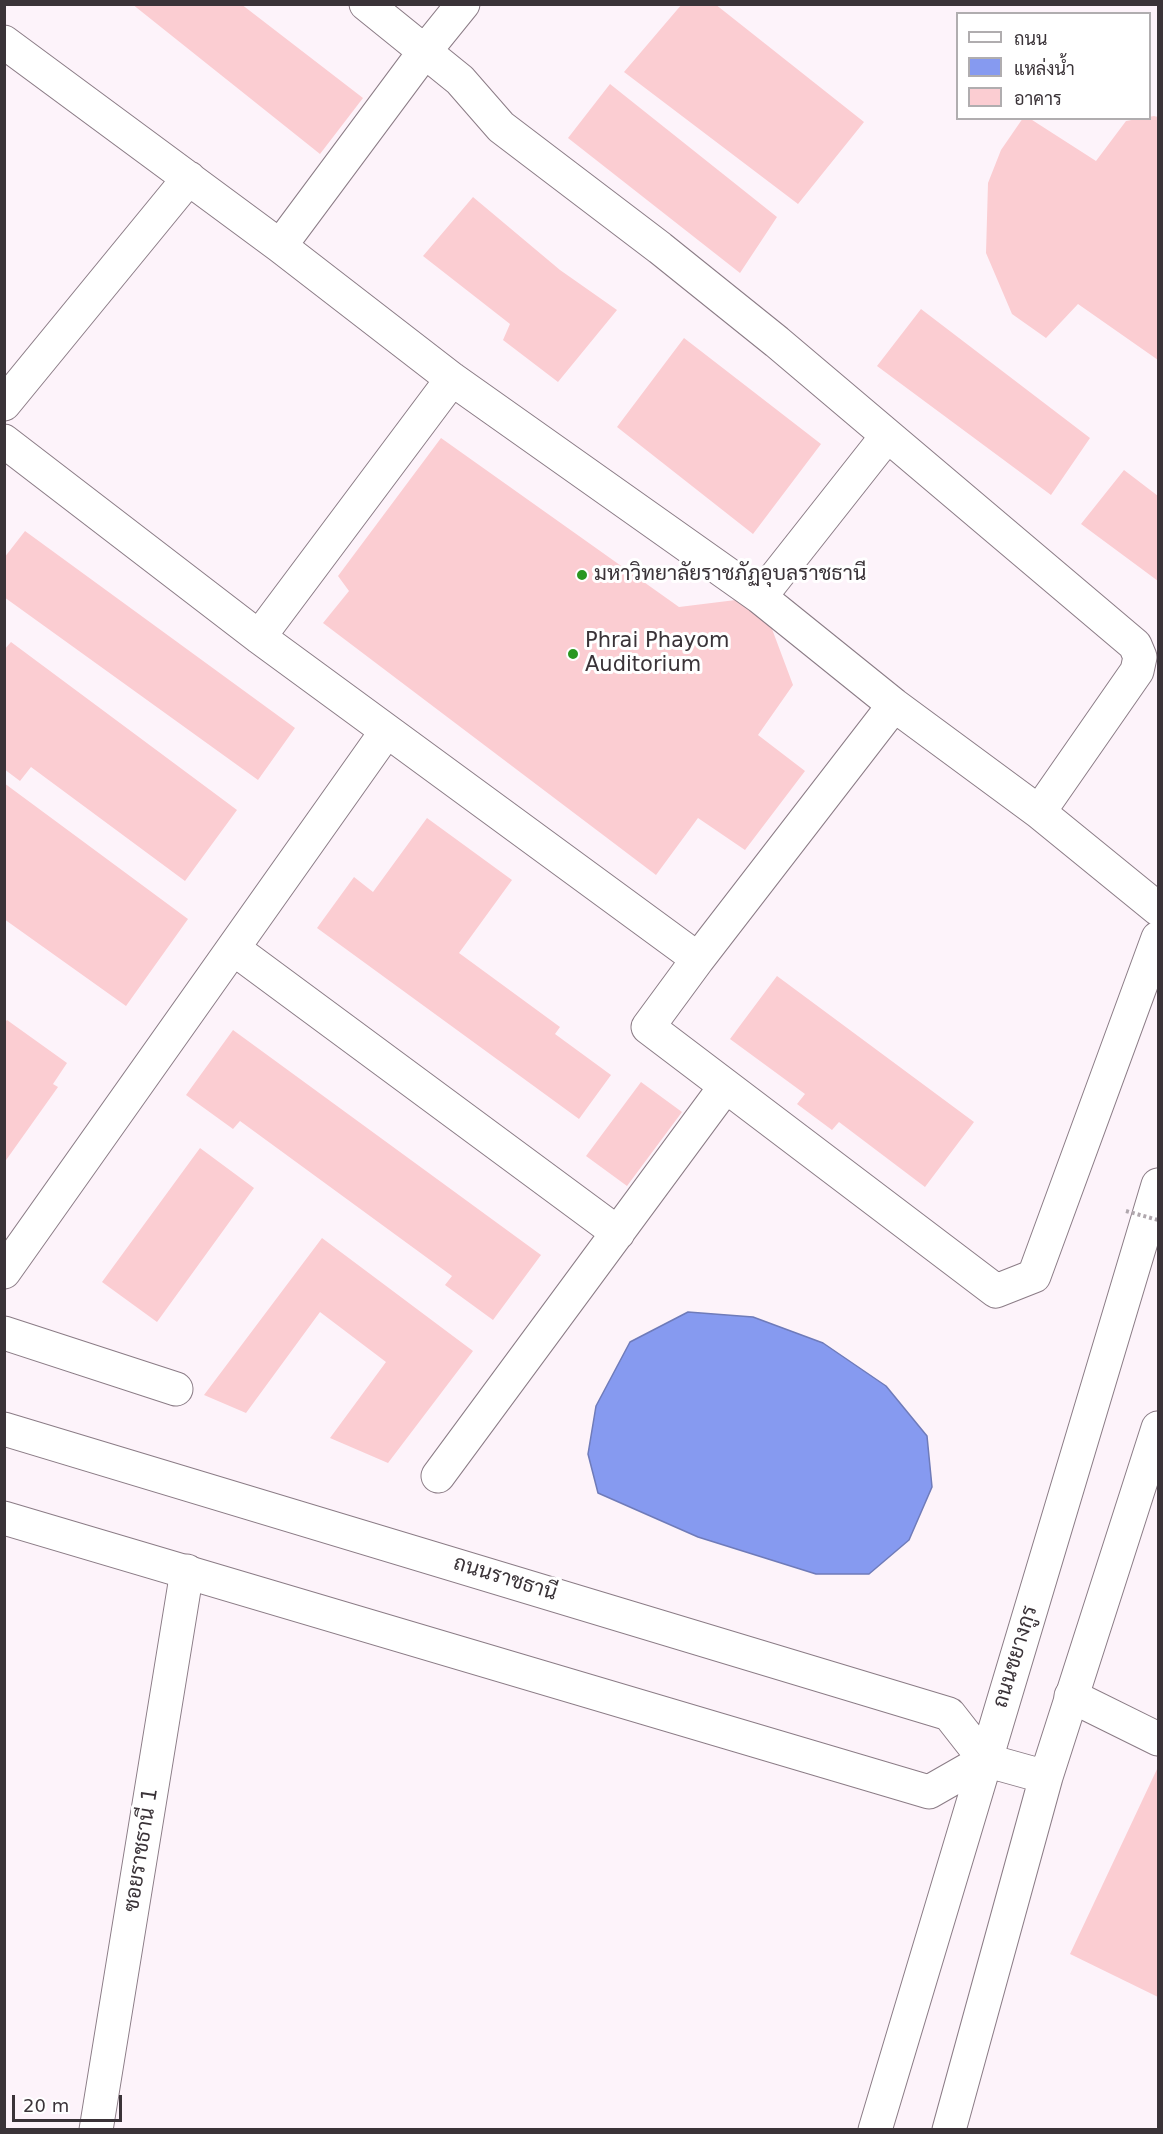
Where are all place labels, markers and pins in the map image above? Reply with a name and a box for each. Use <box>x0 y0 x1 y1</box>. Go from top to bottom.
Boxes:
place label: มหาวิทยาลัยราชภัฏอุบลราชธานี <box>594 562 866 588</box>
marker: มหาวิทยาลัยราชภัฏอุบลราชธานี <box>575 568 589 582</box>
place label: Phrai Phayom Auditorium <box>585 629 730 679</box>
marker: Phrai Phayom Auditorium <box>566 647 580 661</box>

